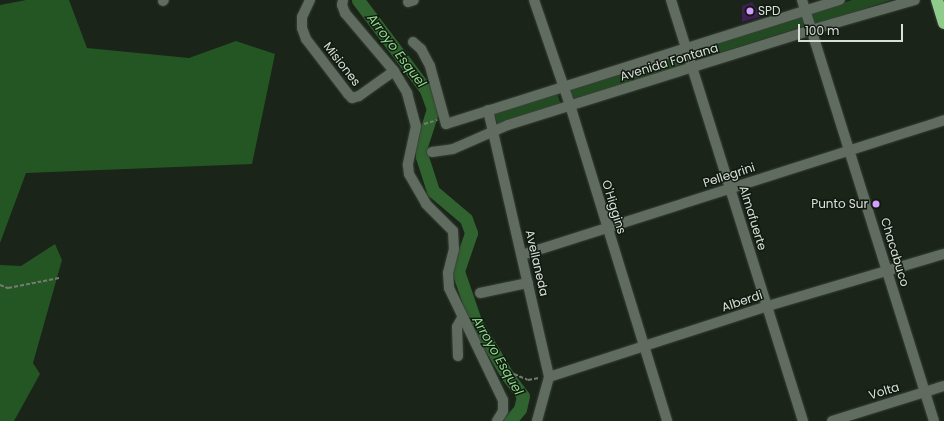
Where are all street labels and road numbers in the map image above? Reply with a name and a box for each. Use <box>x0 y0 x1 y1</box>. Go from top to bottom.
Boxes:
street label: Misiones <box>320 39 364 89</box>
street label: Avenida Fontana <box>618 40 720 84</box>
street label: Pellegrini <box>701 160 757 190</box>
street label: O'Higgins <box>599 178 629 236</box>
street label: Almafuerte <box>736 184 770 252</box>
street label: Chacabuco <box>878 216 912 288</box>
street label: Avellaneda <box>522 228 552 298</box>
street label: Alberdi <box>720 288 764 314</box>
street label: Volta <box>867 380 901 402</box>

